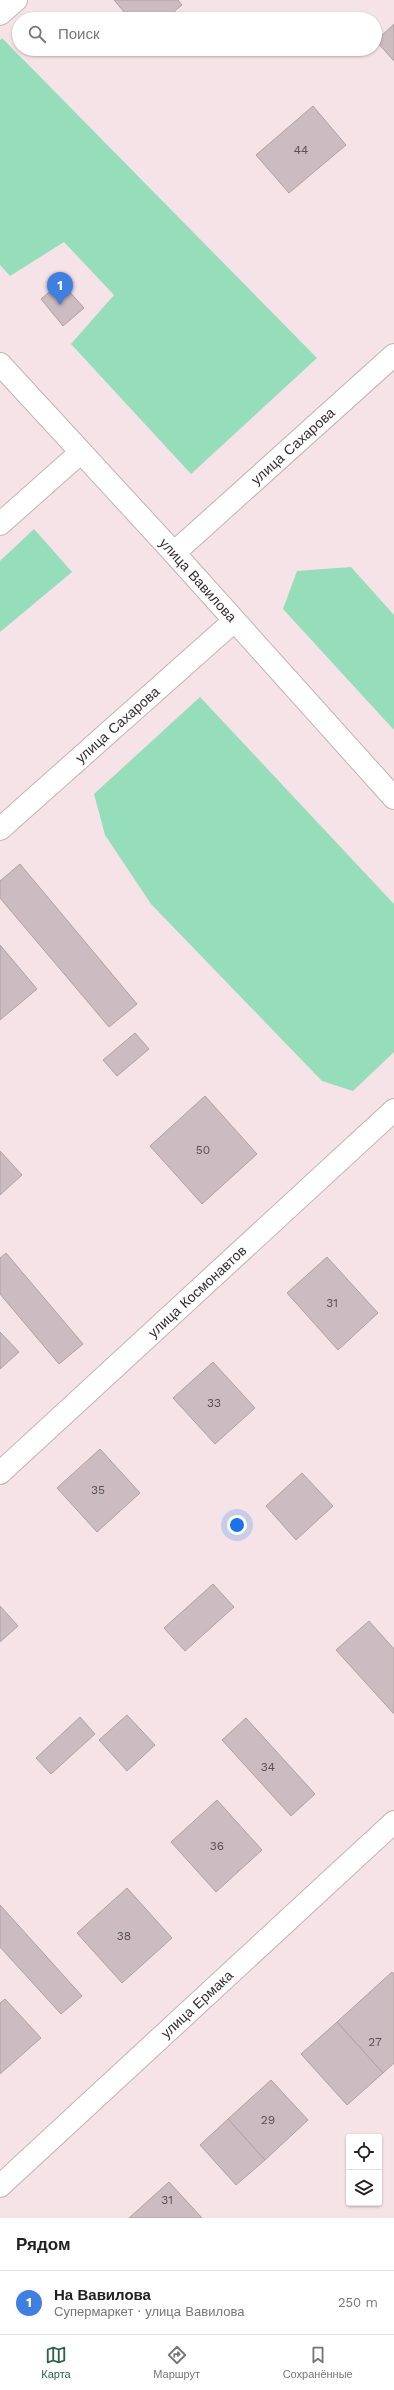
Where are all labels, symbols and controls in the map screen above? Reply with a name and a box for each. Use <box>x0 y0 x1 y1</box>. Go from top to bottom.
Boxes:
search box <box>12 12 382 56</box>
icon: search <box>26 23 48 45</box>
text: Поиск <box>58 25 100 43</box>
house number: 44 <box>294 143 308 157</box>
pin: 1 <box>47 272 73 305</box>
street label: улица Сахарова <box>248 404 338 488</box>
street label: улица Вавилова <box>156 535 240 625</box>
street label: улица Сахарова <box>72 683 163 766</box>
house number: 50 <box>196 1143 210 1157</box>
street label: улица Космонавтов <box>145 1242 250 1341</box>
house number: 31 <box>326 1296 338 1310</box>
house number: 33 <box>207 1396 221 1410</box>
house number: 35 <box>91 1483 105 1497</box>
your location <box>227 1515 247 1535</box>
house number: 34 <box>261 1760 275 1774</box>
house number: 36 <box>210 1839 224 1853</box>
house number: 38 <box>117 1929 131 1943</box>
street label: улица Ермака <box>158 1967 236 2041</box>
house number: 27 <box>368 2035 382 2049</box>
house number: 29 <box>261 2113 275 2127</box>
map controls <box>346 2134 382 2206</box>
button: locate <box>346 2134 382 2170</box>
button: layers <box>346 2170 382 2206</box>
house number: 31 <box>161 2193 173 2207</box>
text: Рядом <box>16 2234 71 2254</box>
text: На Вавилова <box>54 2286 151 2304</box>
text: 1 <box>26 2295 32 2310</box>
text: 250 m <box>338 2295 378 2310</box>
text: Супермаркет · улица Вавилова <box>54 2304 244 2319</box>
tab: Карта <box>41 2344 71 2381</box>
tab: Маршрут <box>153 2344 200 2381</box>
tab: Сохранённые <box>283 2344 353 2381</box>

